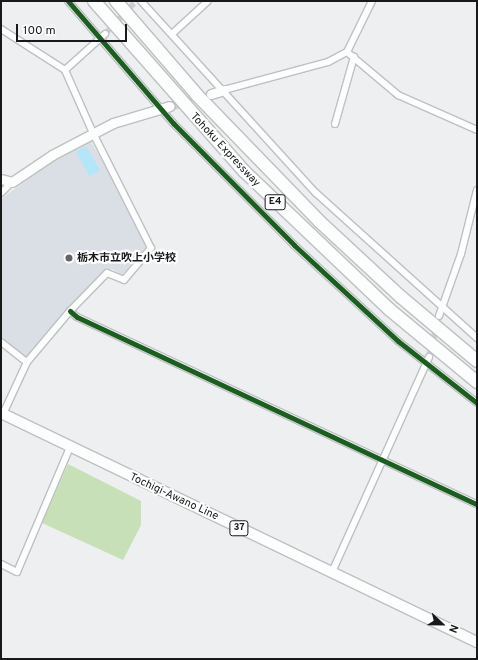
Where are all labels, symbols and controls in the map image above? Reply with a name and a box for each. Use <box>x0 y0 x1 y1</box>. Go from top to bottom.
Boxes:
scale bar <box>18 16 129 42</box>
text: 100 m <box>23 23 56 39</box>
street label: Tohoku Expressway <box>187 110 263 190</box>
road number: E4 <box>264 194 286 210</box>
place label: 栃木市立吹上小学校 <box>77 251 176 265</box>
marker: 栃木市立吹上小学校 <box>64 253 74 263</box>
street label: Tochigi-Awano Line <box>127 471 221 523</box>
road number: 37 <box>229 520 249 536</box>
north arrow <box>422 604 462 644</box>
text: N <box>445 622 461 635</box>

